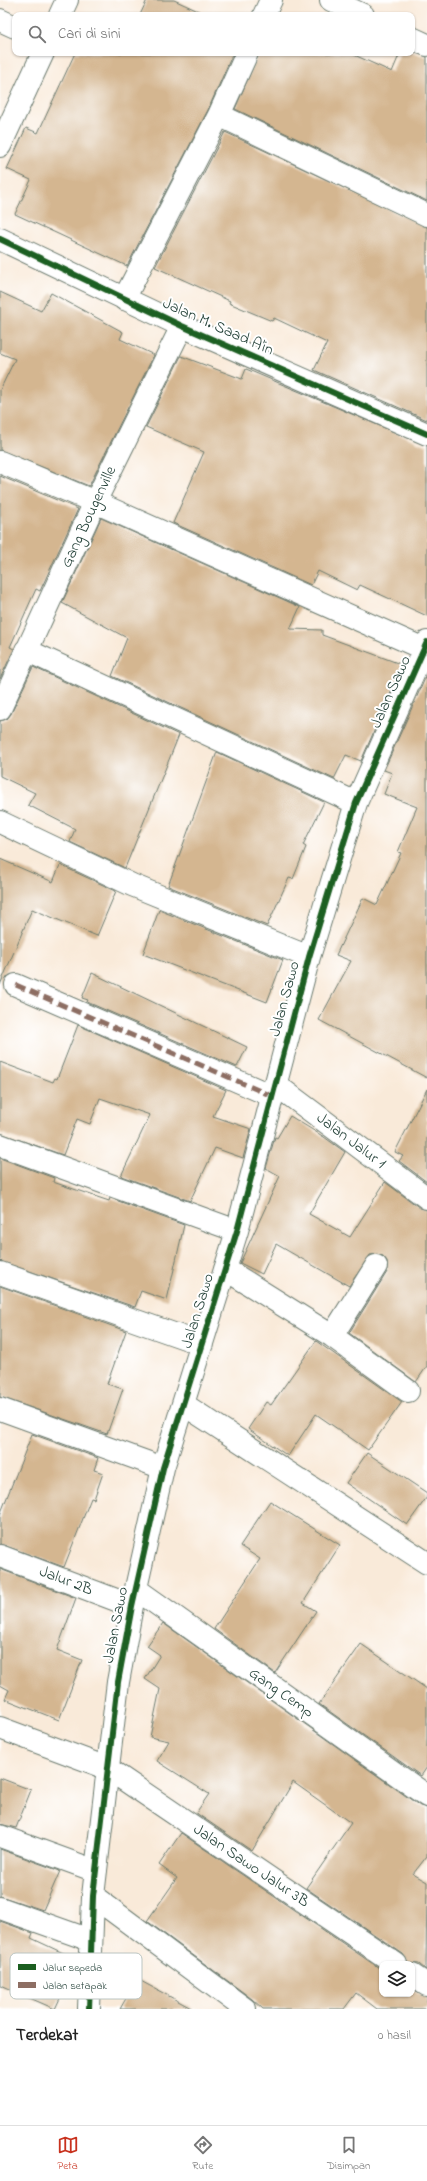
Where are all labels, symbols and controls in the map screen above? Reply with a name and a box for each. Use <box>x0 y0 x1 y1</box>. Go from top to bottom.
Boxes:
search box <box>12 12 415 56</box>
icon: search <box>26 23 48 45</box>
text: Cari di sini <box>58 23 121 45</box>
street label: Jalan M. Saad A'in <box>159 292 278 362</box>
street label: Gang Bougenville <box>55 461 123 572</box>
street label: Jalan Sawo <box>364 652 418 732</box>
street label: Jalan Sawo <box>263 959 307 1039</box>
street label: Jalan Jalur 1 <box>311 1107 391 1175</box>
street label: Jalan Sawo <box>175 1271 221 1351</box>
street label: Jalur 2B <box>36 1560 97 1602</box>
street label: Jalan Sawo <box>97 1585 135 1665</box>
street label: Gang Cemp <box>243 1662 319 1724</box>
street label: Jalan Sawo Jalur 3B <box>188 1818 314 1914</box>
legend <box>10 1953 142 1999</box>
text: Jalur sepeda <box>43 1960 102 1976</box>
map controls <box>379 1961 415 1997</box>
button: layers <box>379 1961 415 1997</box>
text: Jalan setapak <box>43 1978 107 1994</box>
text: Terdekat <box>16 2023 78 2048</box>
text: 0 hasil <box>378 2026 411 2045</box>
tab: Peta <box>57 2134 79 2174</box>
tab: Rute <box>192 2134 214 2174</box>
tab: Disimpan <box>327 2134 370 2174</box>

